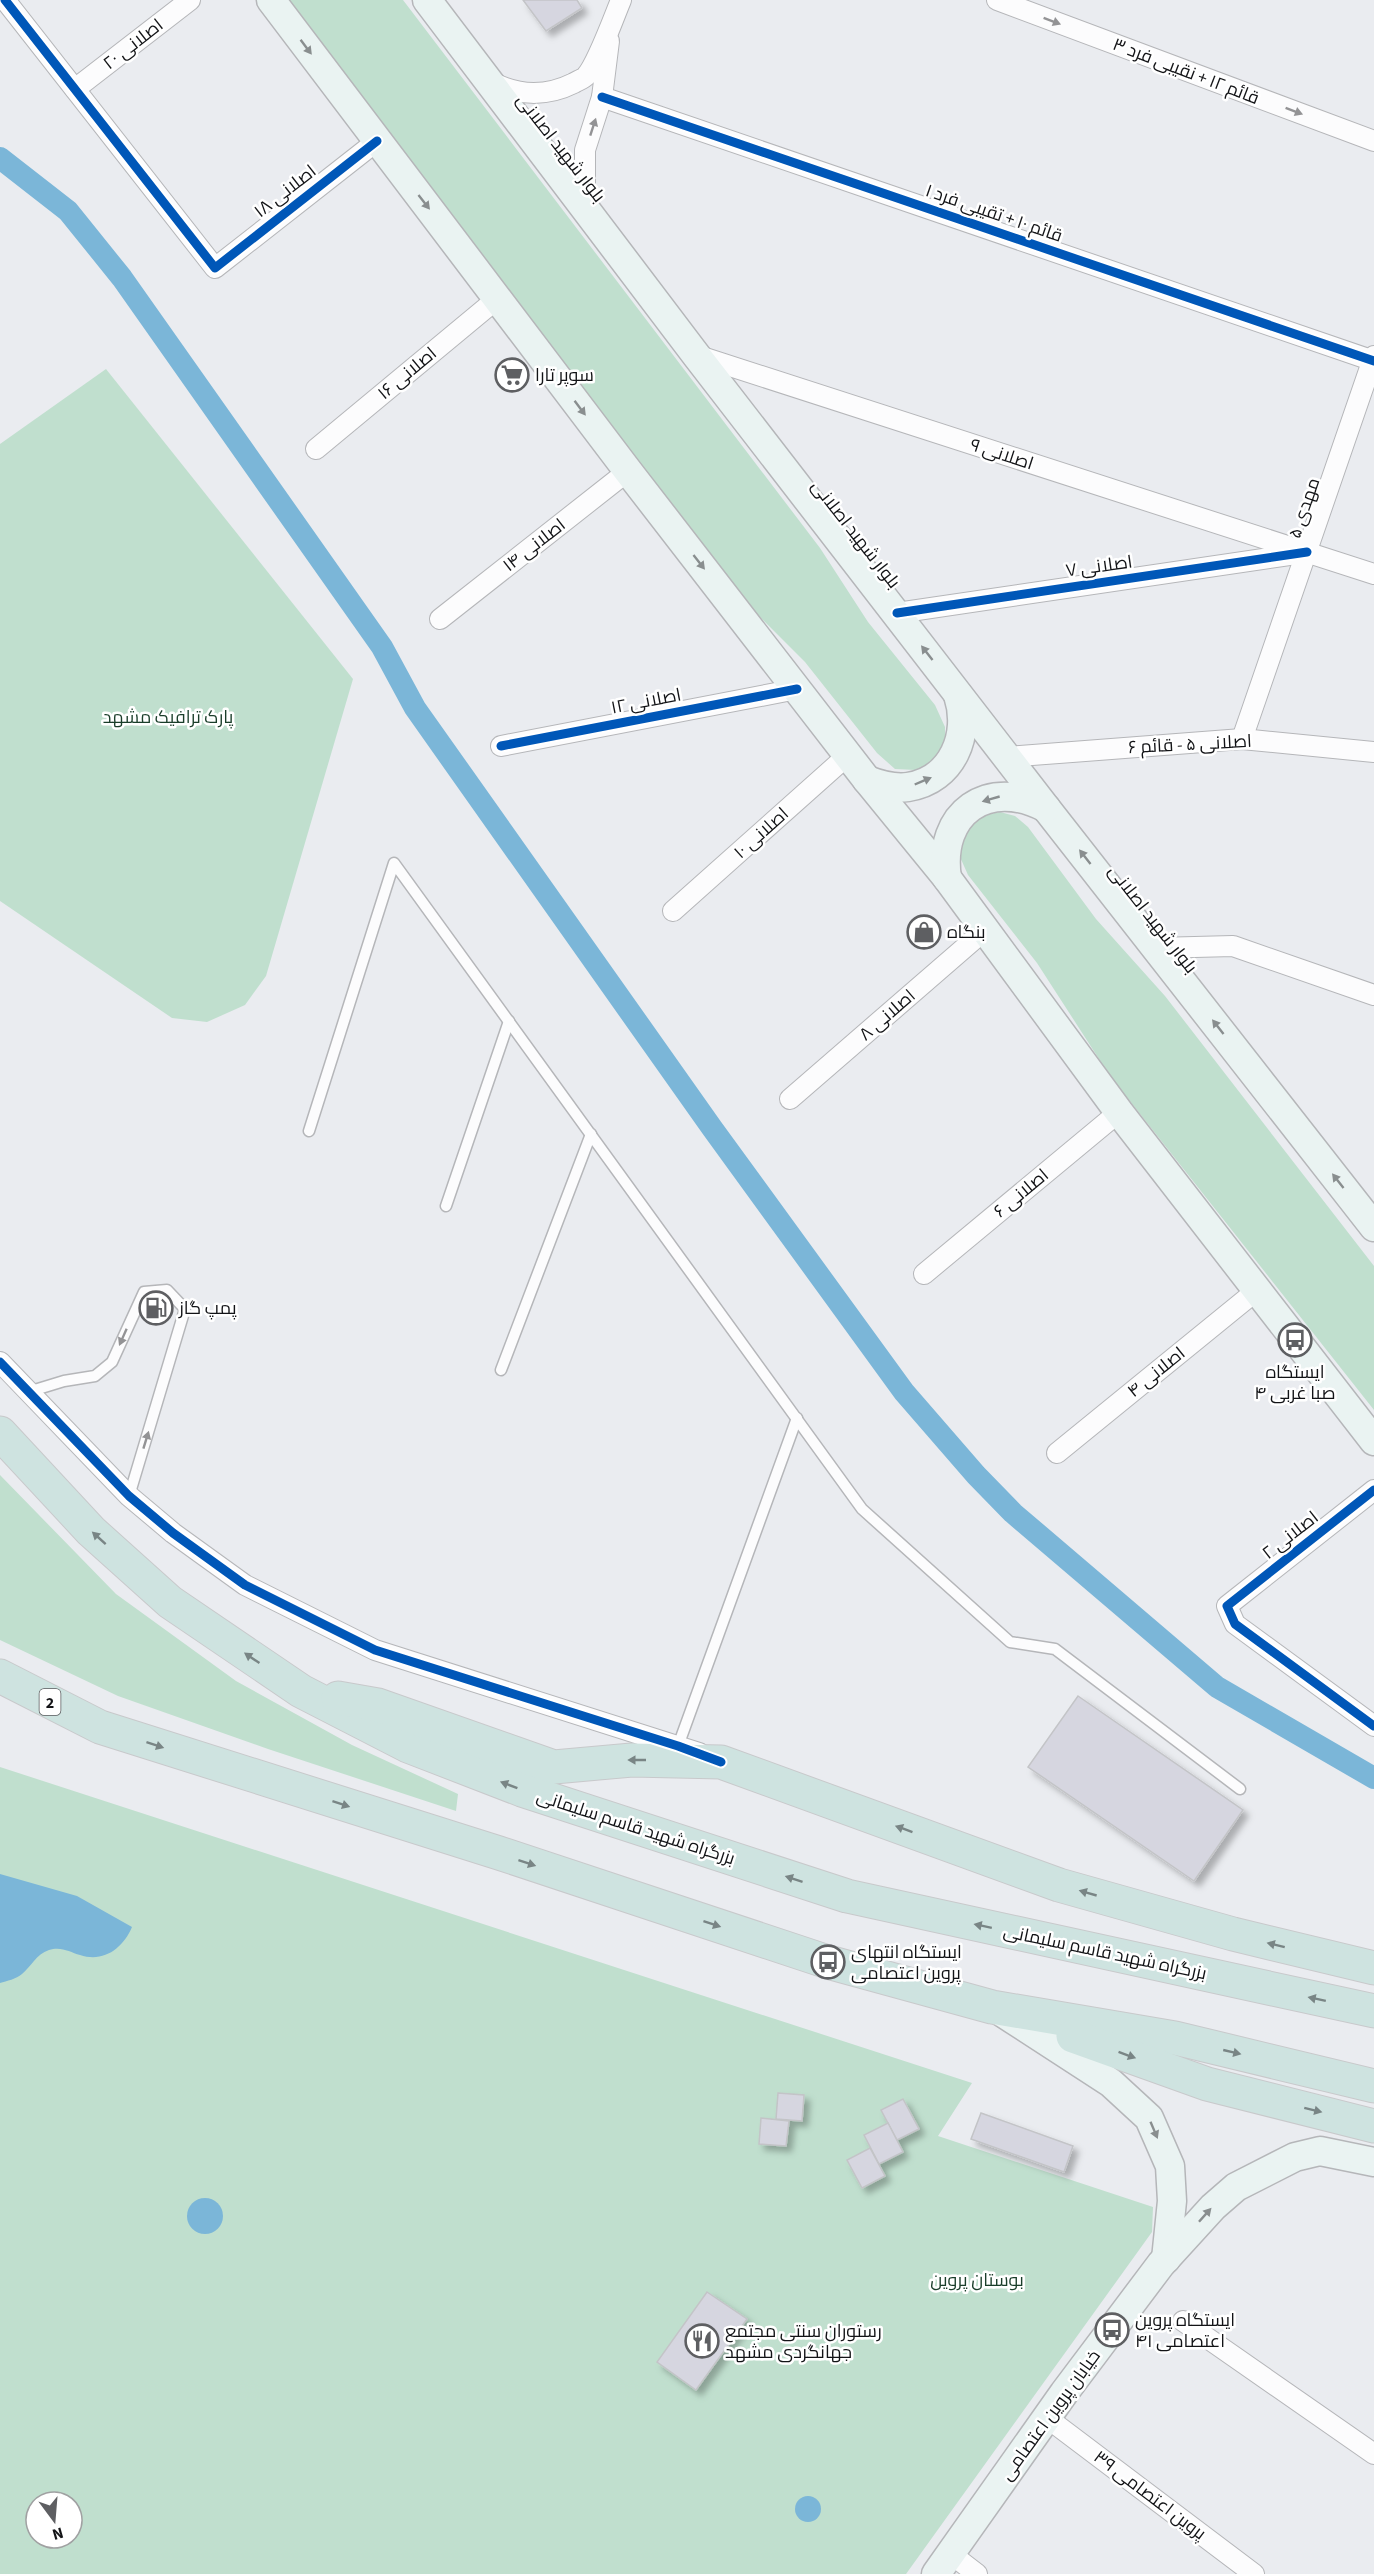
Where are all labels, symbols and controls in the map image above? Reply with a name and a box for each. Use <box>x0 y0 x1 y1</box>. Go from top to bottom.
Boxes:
street label: اصلانی ۲۰ <box>98 13 169 76</box>
one-way arrow <box>1043 16 1061 26</box>
street label: قائم ۱۲ + نقیبی فرد ۳ <box>1109 32 1263 111</box>
one-way arrow <box>300 39 312 54</box>
street label: بلوار شهید اصلانی <box>510 89 611 208</box>
one-way arrow <box>1285 107 1303 117</box>
one-way arrow <box>588 118 598 136</box>
street label: اصلانی ۱۸ <box>249 159 322 224</box>
street label: قائم ۱۰ + تقیبی فرد ۱ <box>922 178 1066 249</box>
one-way arrow <box>418 195 430 210</box>
street label: اصلانی ۱۶ <box>372 341 442 406</box>
supermarket icon: سوپر تارا <box>494 357 530 393</box>
place label: سوپر تارا <box>535 363 594 388</box>
one-way arrow <box>574 400 586 415</box>
street label: اصلانی ۹ <box>967 432 1037 476</box>
street label: مهدی ۵ <box>1282 474 1326 542</box>
street label: بلوار شهید اصلانی <box>805 475 906 594</box>
street label: اصلانی ۱۴ <box>498 513 571 578</box>
street label: اصلانی ۷ <box>1064 549 1134 584</box>
one-way arrow <box>692 555 704 570</box>
one-way arrow <box>921 645 934 661</box>
street label: اصلانی ۱۲ <box>609 682 683 721</box>
park label: پارک ترافیک مشهد <box>103 705 234 730</box>
street label: اصلانی ۵ - قائم ۶ <box>1128 729 1252 760</box>
one-way arrow <box>915 776 933 786</box>
one-way arrow <box>982 795 1000 804</box>
street label: اصلانی ۱۰ <box>728 802 794 865</box>
one-way arrow <box>1079 850 1091 865</box>
street label: بلوار شهید اصلانی <box>1102 860 1203 979</box>
shop icon: بنگاه <box>906 914 942 950</box>
place label: بنگاه <box>947 920 986 945</box>
street label: اصلانی ۸ <box>854 984 921 1047</box>
one-way arrow <box>1212 1020 1224 1035</box>
street label: اصلانی ۶ <box>989 1163 1054 1224</box>
one-way arrow <box>1331 1173 1344 1189</box>
fuel station icon: پمپ گاز <box>138 1290 174 1326</box>
place label: پمپ گاز <box>178 1296 237 1321</box>
bus stop icon: ایستگاه صبا غربی ۴ <box>1277 1322 1313 1358</box>
one-way arrow <box>118 1329 128 1347</box>
street label: اصلانی ۴ <box>1122 1341 1191 1403</box>
place label: ایستگاه صبا غربی ۴ <box>1254 1360 1336 1406</box>
one-way arrow <box>142 1431 151 1449</box>
street label: اصلانی ۲ <box>1257 1505 1324 1565</box>
one-way arrow <box>92 1532 107 1545</box>
one-way arrow <box>245 1652 261 1664</box>
road number: 2 <box>40 1689 60 1715</box>
one-way arrow <box>146 1741 164 1750</box>
one-way arrow <box>628 1755 647 1765</box>
one-way arrow <box>499 1780 517 1790</box>
street label: بزرگراه شهید قاسم سلیمانی <box>533 1784 738 1871</box>
one-way arrow <box>332 1799 350 1809</box>
one-way arrow <box>895 1823 913 1833</box>
one-way arrow <box>518 1858 536 1868</box>
one-way arrow <box>785 1873 803 1883</box>
one-way arrow <box>1079 1888 1097 1898</box>
street label: بزرگراه شهید قاسم سلیمانی <box>1001 1919 1209 1986</box>
one-way arrow <box>703 1920 721 1929</box>
one-way arrow <box>974 1920 992 1930</box>
one-way arrow <box>1267 1939 1286 1949</box>
place label: ایستگاه انتهای پروین اعتصامی <box>851 1940 962 1986</box>
bus stop icon: ایستگاه انتهای پروین اعتصامی <box>810 1944 846 1980</box>
one-way arrow <box>1307 1994 1326 2003</box>
one-way arrow <box>1223 2047 1241 2057</box>
one-way arrow <box>1118 2050 1136 2060</box>
one-way arrow <box>1304 2106 1322 2116</box>
one-way arrow <box>1149 2121 1159 2139</box>
one-way arrow <box>1198 2208 1212 2223</box>
park label: بوستان پروین <box>930 2268 1024 2293</box>
place label: ایستگاه پروین اعتصامی ۴۱ <box>1135 2308 1235 2354</box>
bus stop icon: ایستگاه پروین اعتصامی ۴۱ <box>1094 2312 1130 2348</box>
place label: رستوران سنتی مجتمع جهانگردی مشهد <box>725 2319 882 2365</box>
restaurant icon: رستوران سنتی مجتمع جهانگردی مشهد <box>684 2323 720 2359</box>
street label: خیابان پروین اعتصامی <box>994 2345 1106 2486</box>
street label: پروین اعتصامی ۳۹ <box>1088 2445 1211 2546</box>
north arrow <box>24 2490 84 2550</box>
text: N <box>50 2521 66 2545</box>

